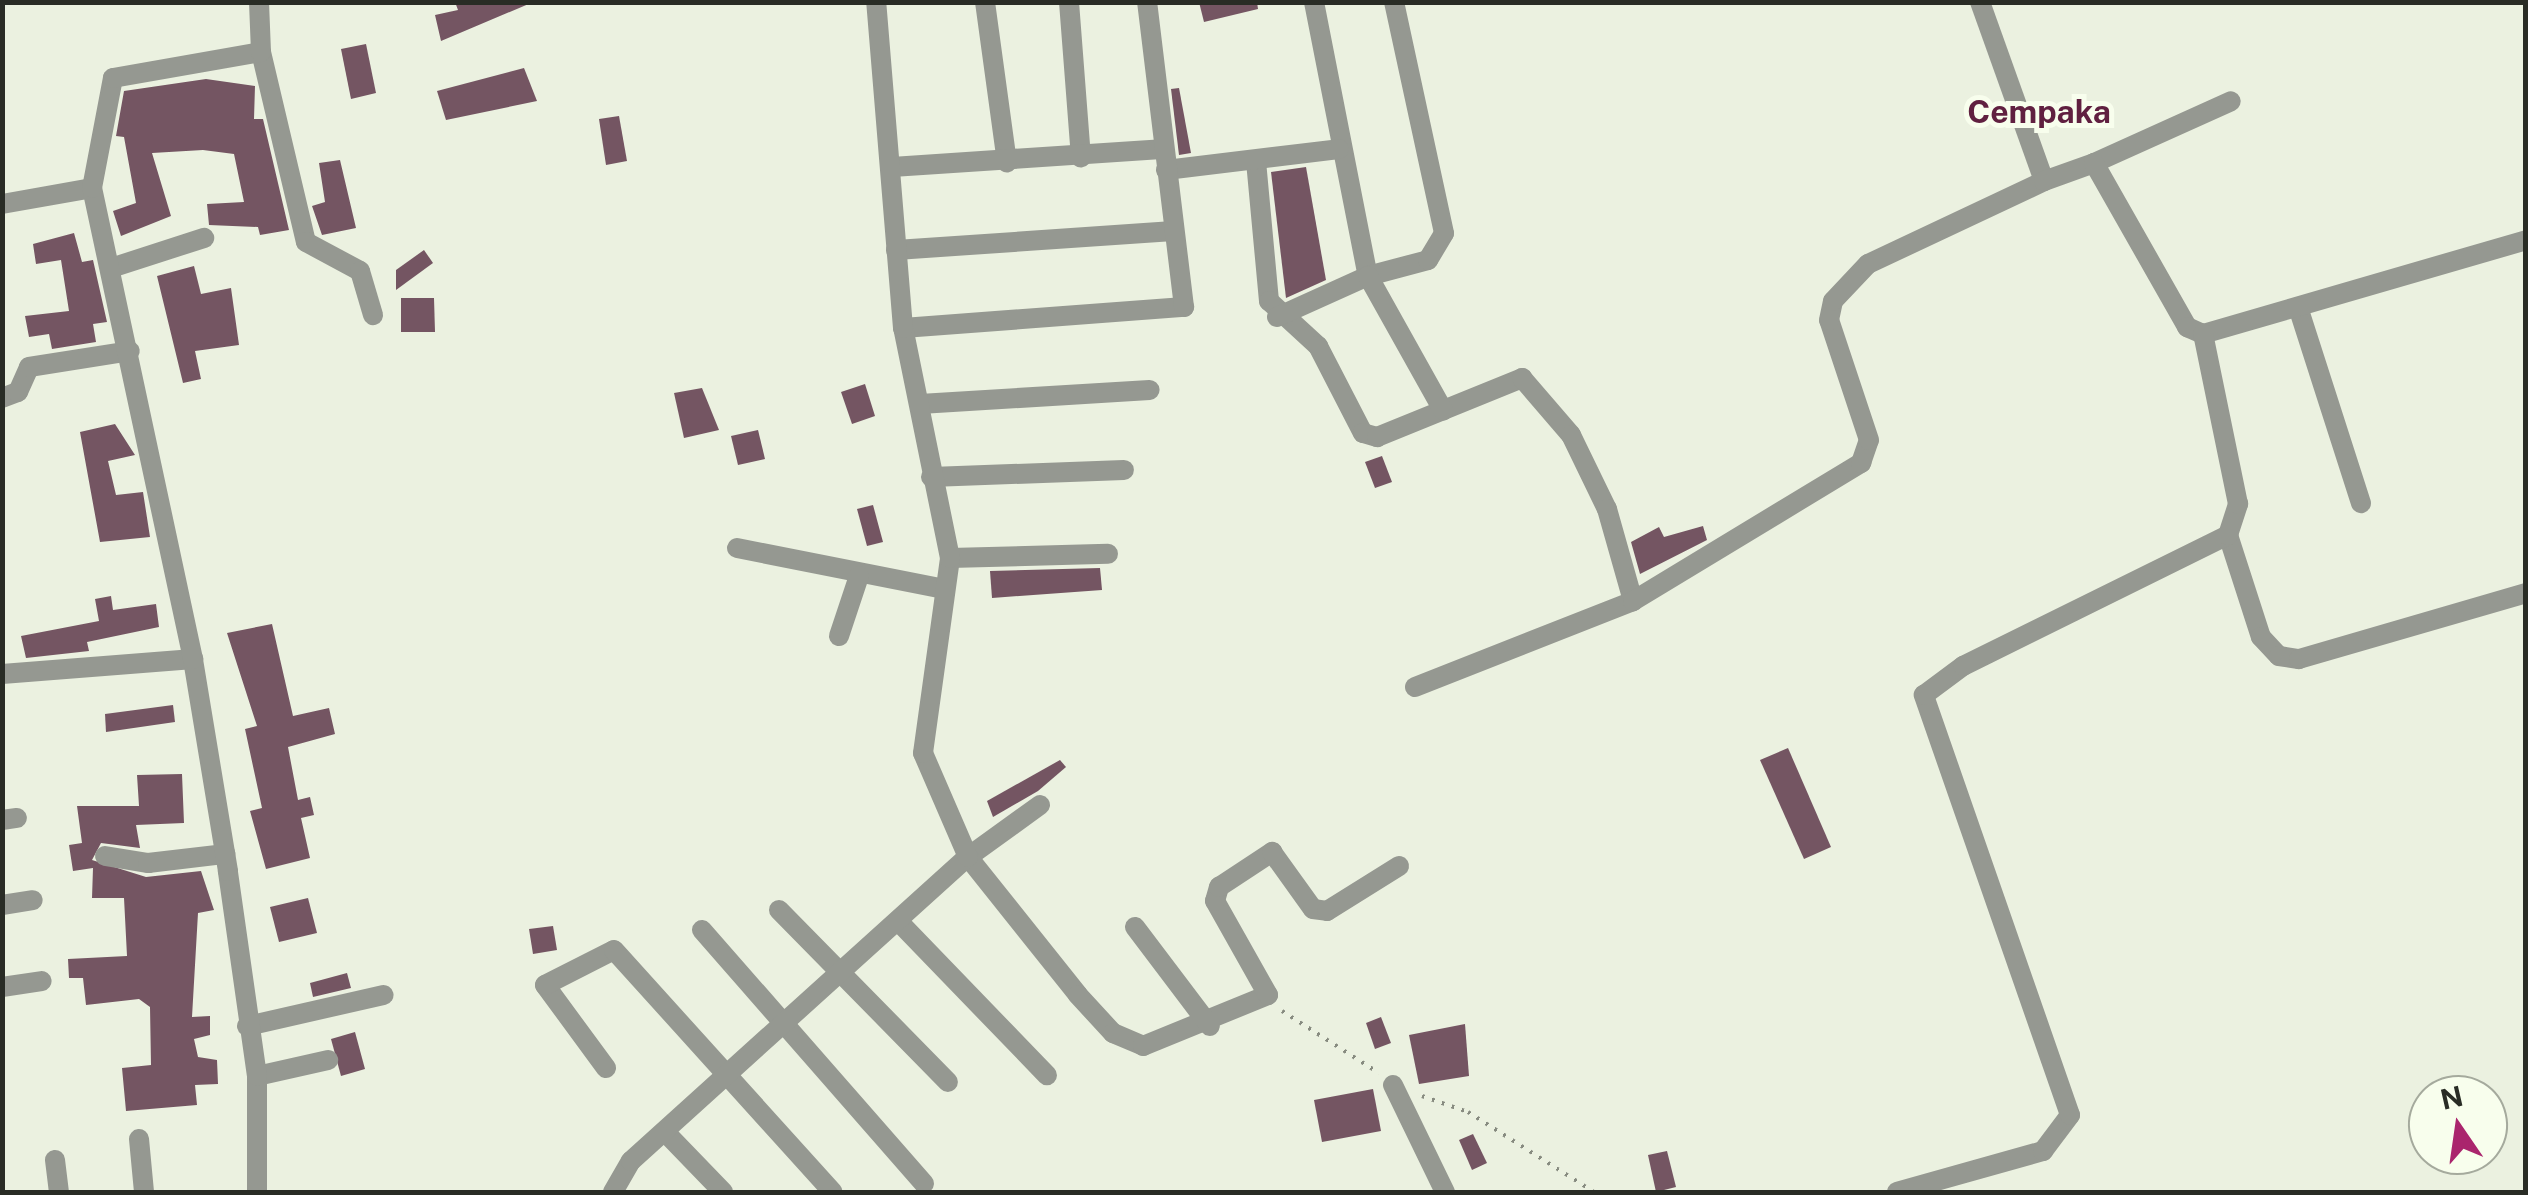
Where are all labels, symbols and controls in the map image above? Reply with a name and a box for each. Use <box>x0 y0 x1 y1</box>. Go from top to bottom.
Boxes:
district label: Cempaka <box>1967 93 2111 131</box>
north arrow <box>2408 1075 2508 1175</box>
text: N <box>2437 1079 2466 1116</box>

